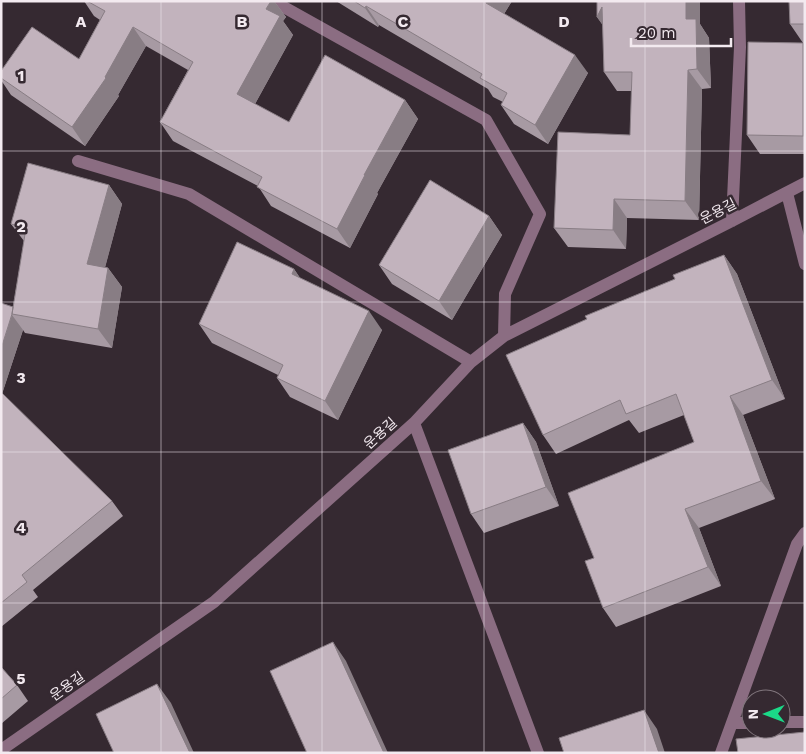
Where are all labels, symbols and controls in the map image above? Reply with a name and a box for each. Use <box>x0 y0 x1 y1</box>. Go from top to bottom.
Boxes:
text: A <box>76 12 87 31</box>
text: B <box>237 12 248 31</box>
text: C <box>398 12 409 31</box>
text: D <box>558 12 570 31</box>
scale bar <box>631 15 731 47</box>
text: 20 m <box>638 24 676 42</box>
text: 1 <box>18 66 24 85</box>
street label: 운용길 <box>697 195 739 227</box>
text: 2 <box>16 217 26 236</box>
text: 3 <box>16 368 26 387</box>
street label: 운용길 <box>360 414 400 452</box>
text: 4 <box>16 518 26 537</box>
street label: 운용길 <box>47 668 87 704</box>
text: 5 <box>16 669 26 688</box>
north arrow <box>741 689 791 739</box>
text: N <box>745 709 761 720</box>

